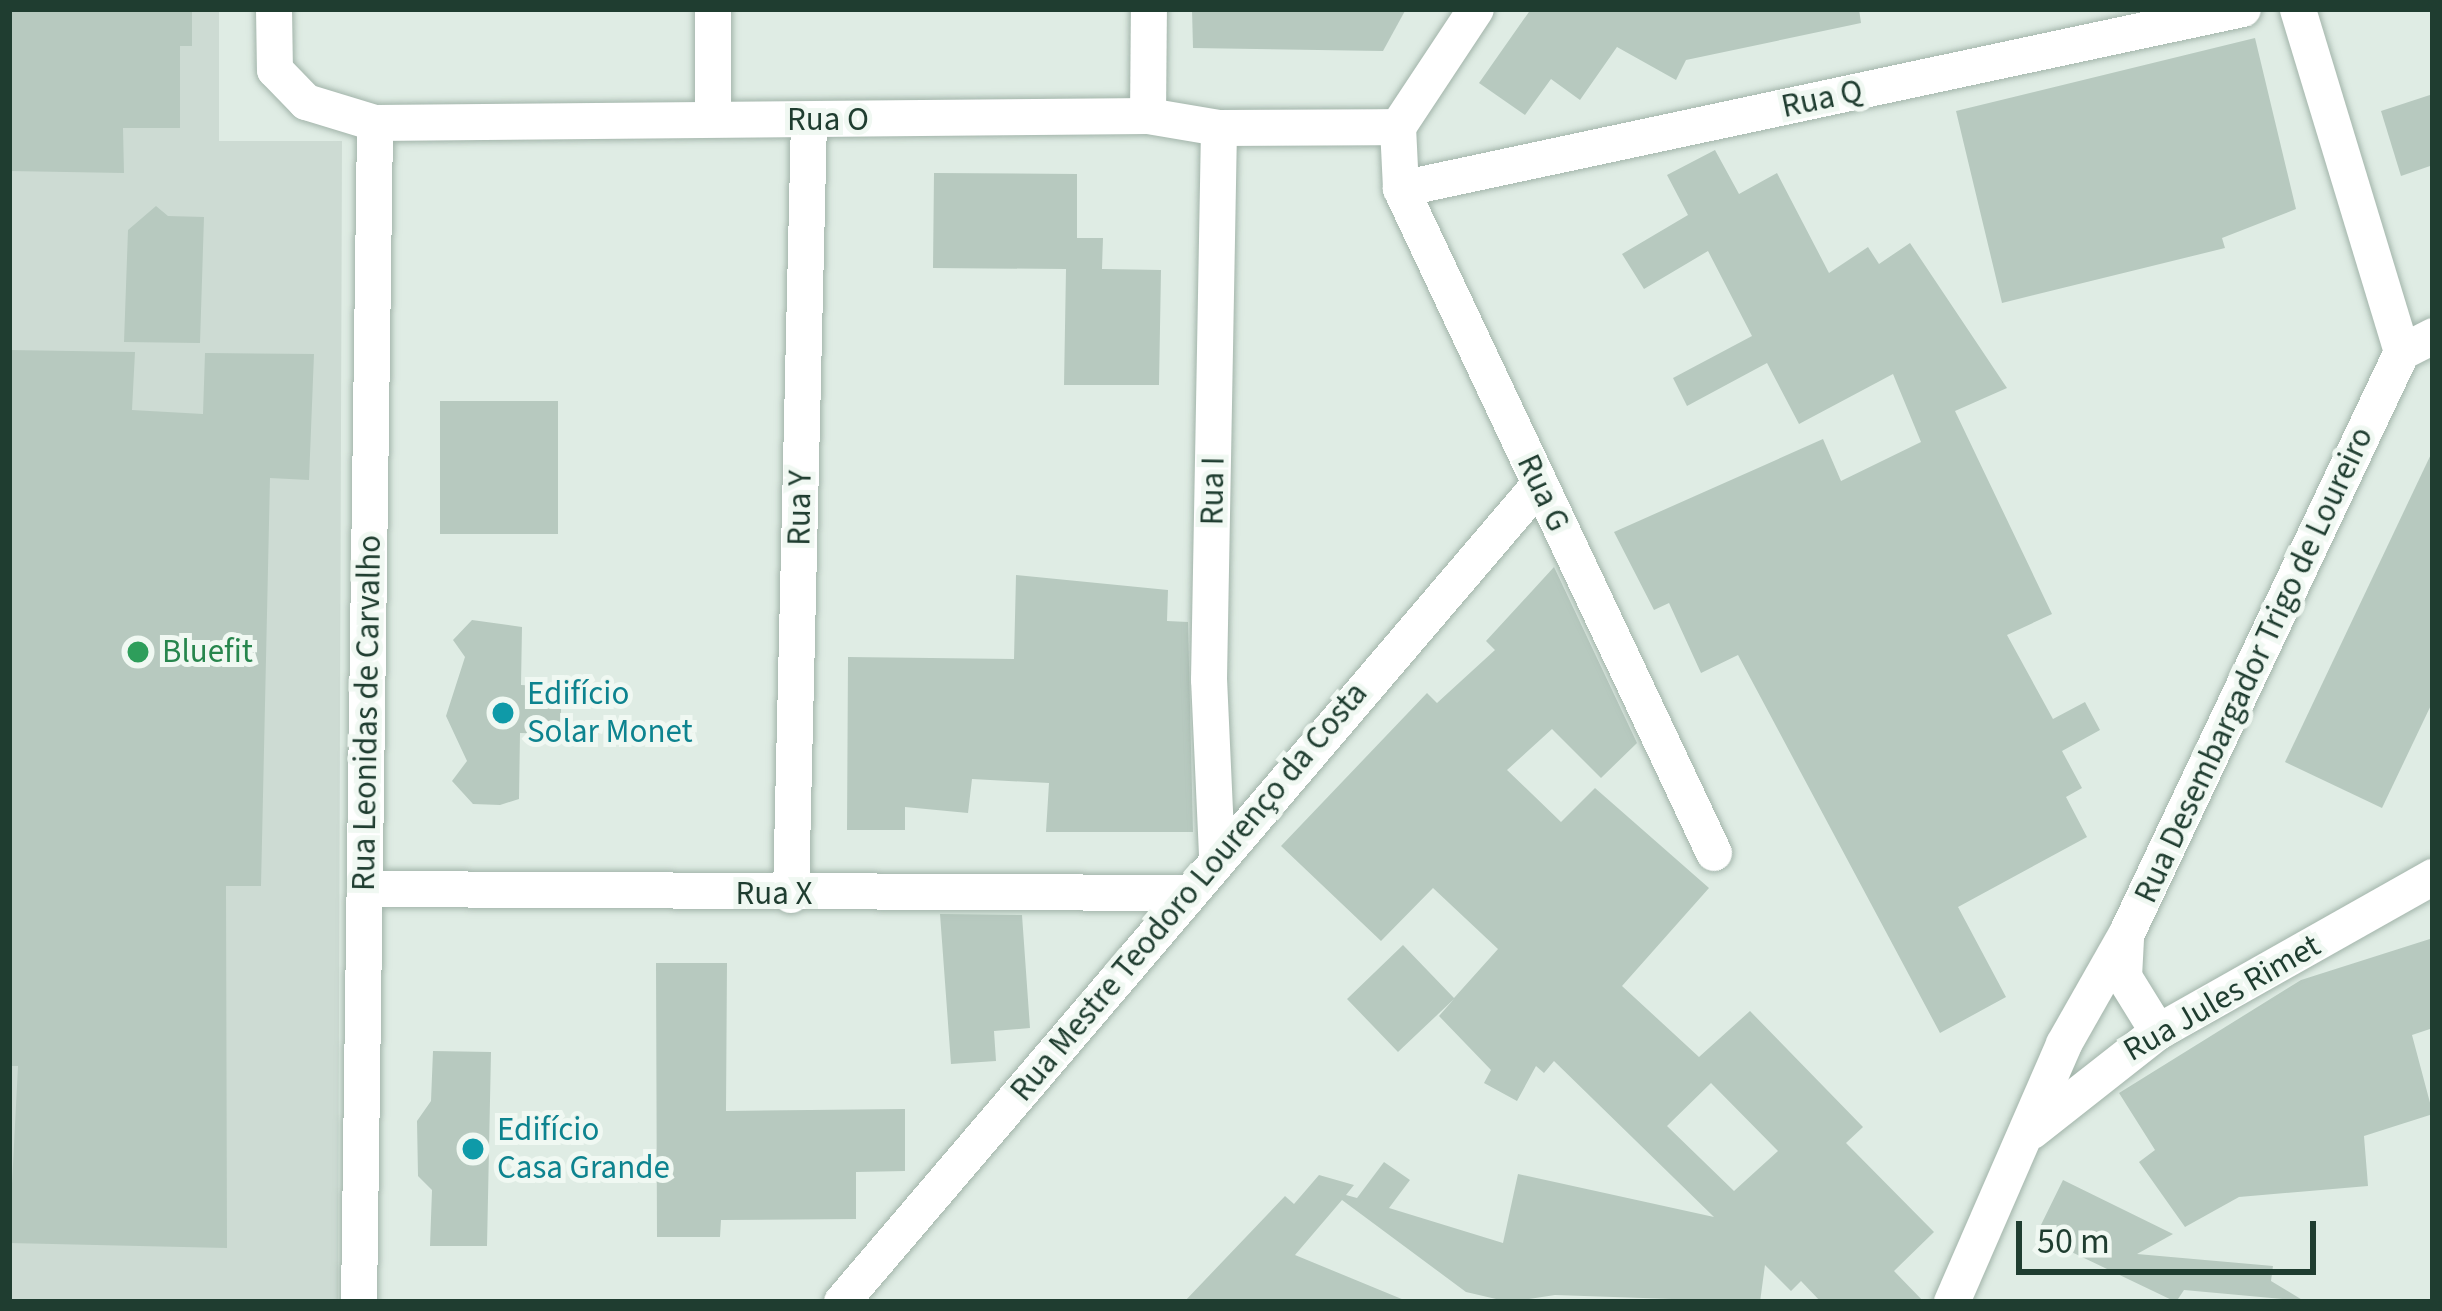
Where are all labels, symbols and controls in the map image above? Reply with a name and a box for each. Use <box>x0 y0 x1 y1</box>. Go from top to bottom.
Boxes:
street label: Rua Q <box>1778 71 1866 127</box>
street label: Rua O <box>787 100 869 140</box>
street label: Rua Desembargador Trigo de Loureiro <box>2126 421 2382 909</box>
street label: Rua G <box>1508 448 1578 538</box>
street label: Rua I <box>1193 456 1233 526</box>
street label: Rua Y <box>780 470 820 546</box>
street label: Rua Leonidas de Carvalho <box>344 535 390 891</box>
place label: Bluefit <box>162 632 253 672</box>
marker: Bluefit <box>125 639 151 665</box>
place label: Edifício Solar Monet <box>527 674 693 752</box>
street label: Rua Mestre Teodoro Lourenço da Costa <box>1002 675 1376 1109</box>
marker: Edifício Solar Monet <box>490 700 516 726</box>
street label: Rua X <box>736 874 812 914</box>
street label: Rua Jules Rimet <box>2117 926 2327 1070</box>
place label: Edifício Casa Grande <box>497 1110 670 1188</box>
marker: Edifício Casa Grande <box>460 1136 486 1162</box>
scale bar <box>2022 1197 2322 1271</box>
text: 50 m <box>2037 1216 2110 1267</box>

